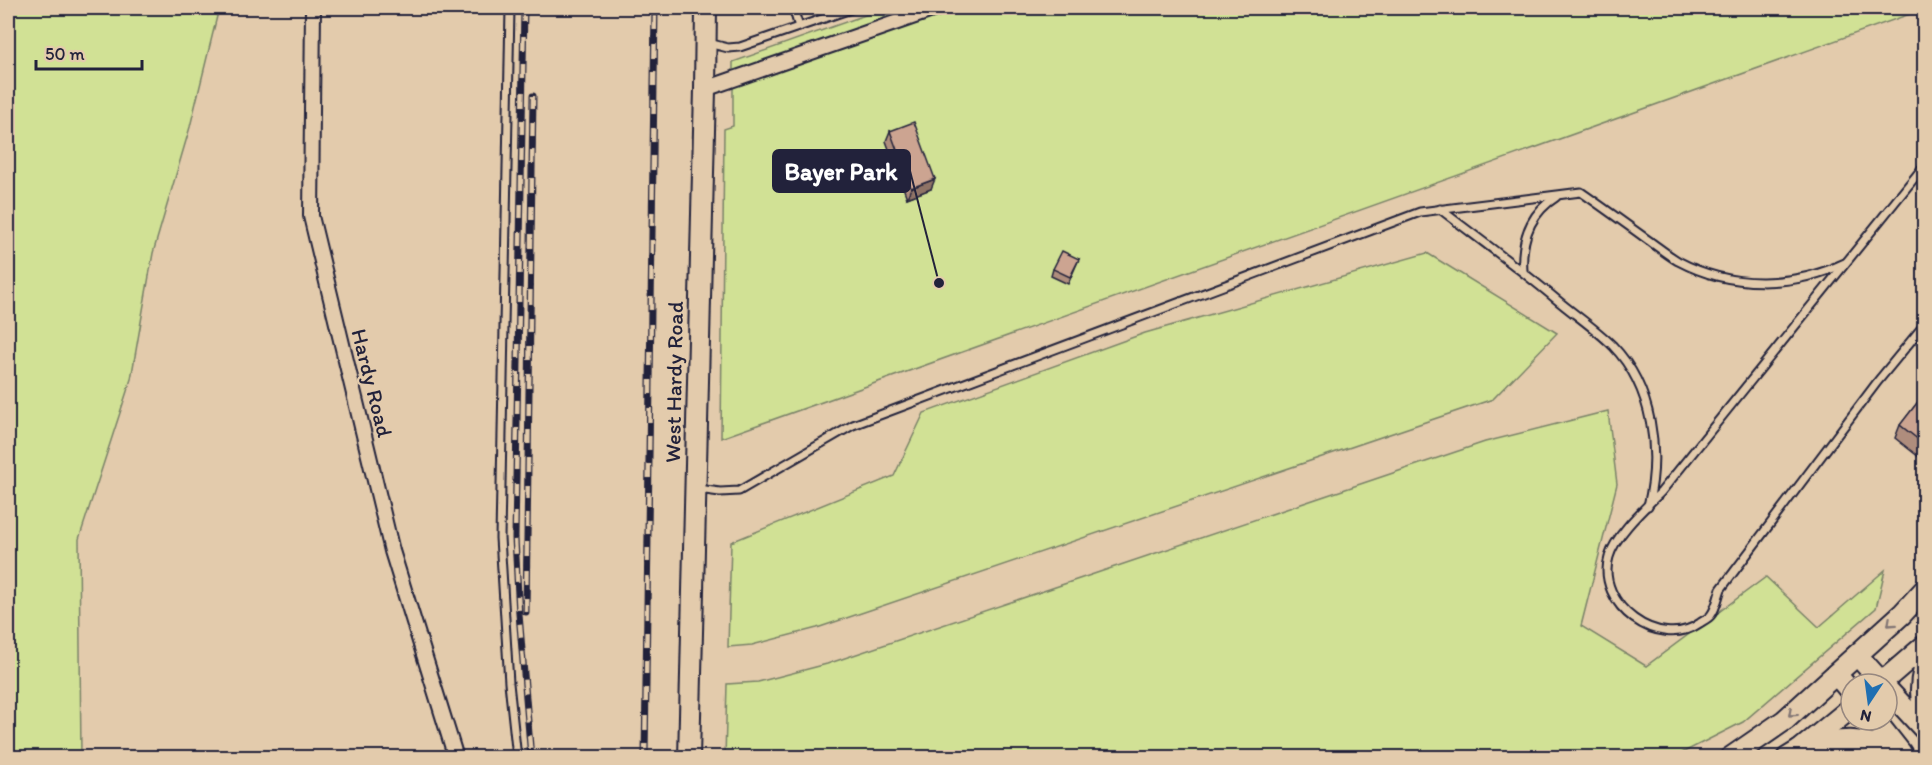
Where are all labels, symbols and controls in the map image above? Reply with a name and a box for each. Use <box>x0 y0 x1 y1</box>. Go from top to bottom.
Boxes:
scale bar <box>36 33 142 71</box>
text: 50 m <box>45 43 85 65</box>
callout: Bayer Park <box>773 150 910 192</box>
text: Bayer Park <box>785 157 898 187</box>
street label: West Hardy Road <box>659 301 689 463</box>
street label: Hardy Road <box>345 326 399 440</box>
one-way arrow <box>1888 616 1898 627</box>
north arrow <box>1839 672 1899 732</box>
one-way arrow <box>1789 706 1799 717</box>
text: N <box>1858 706 1873 727</box>

